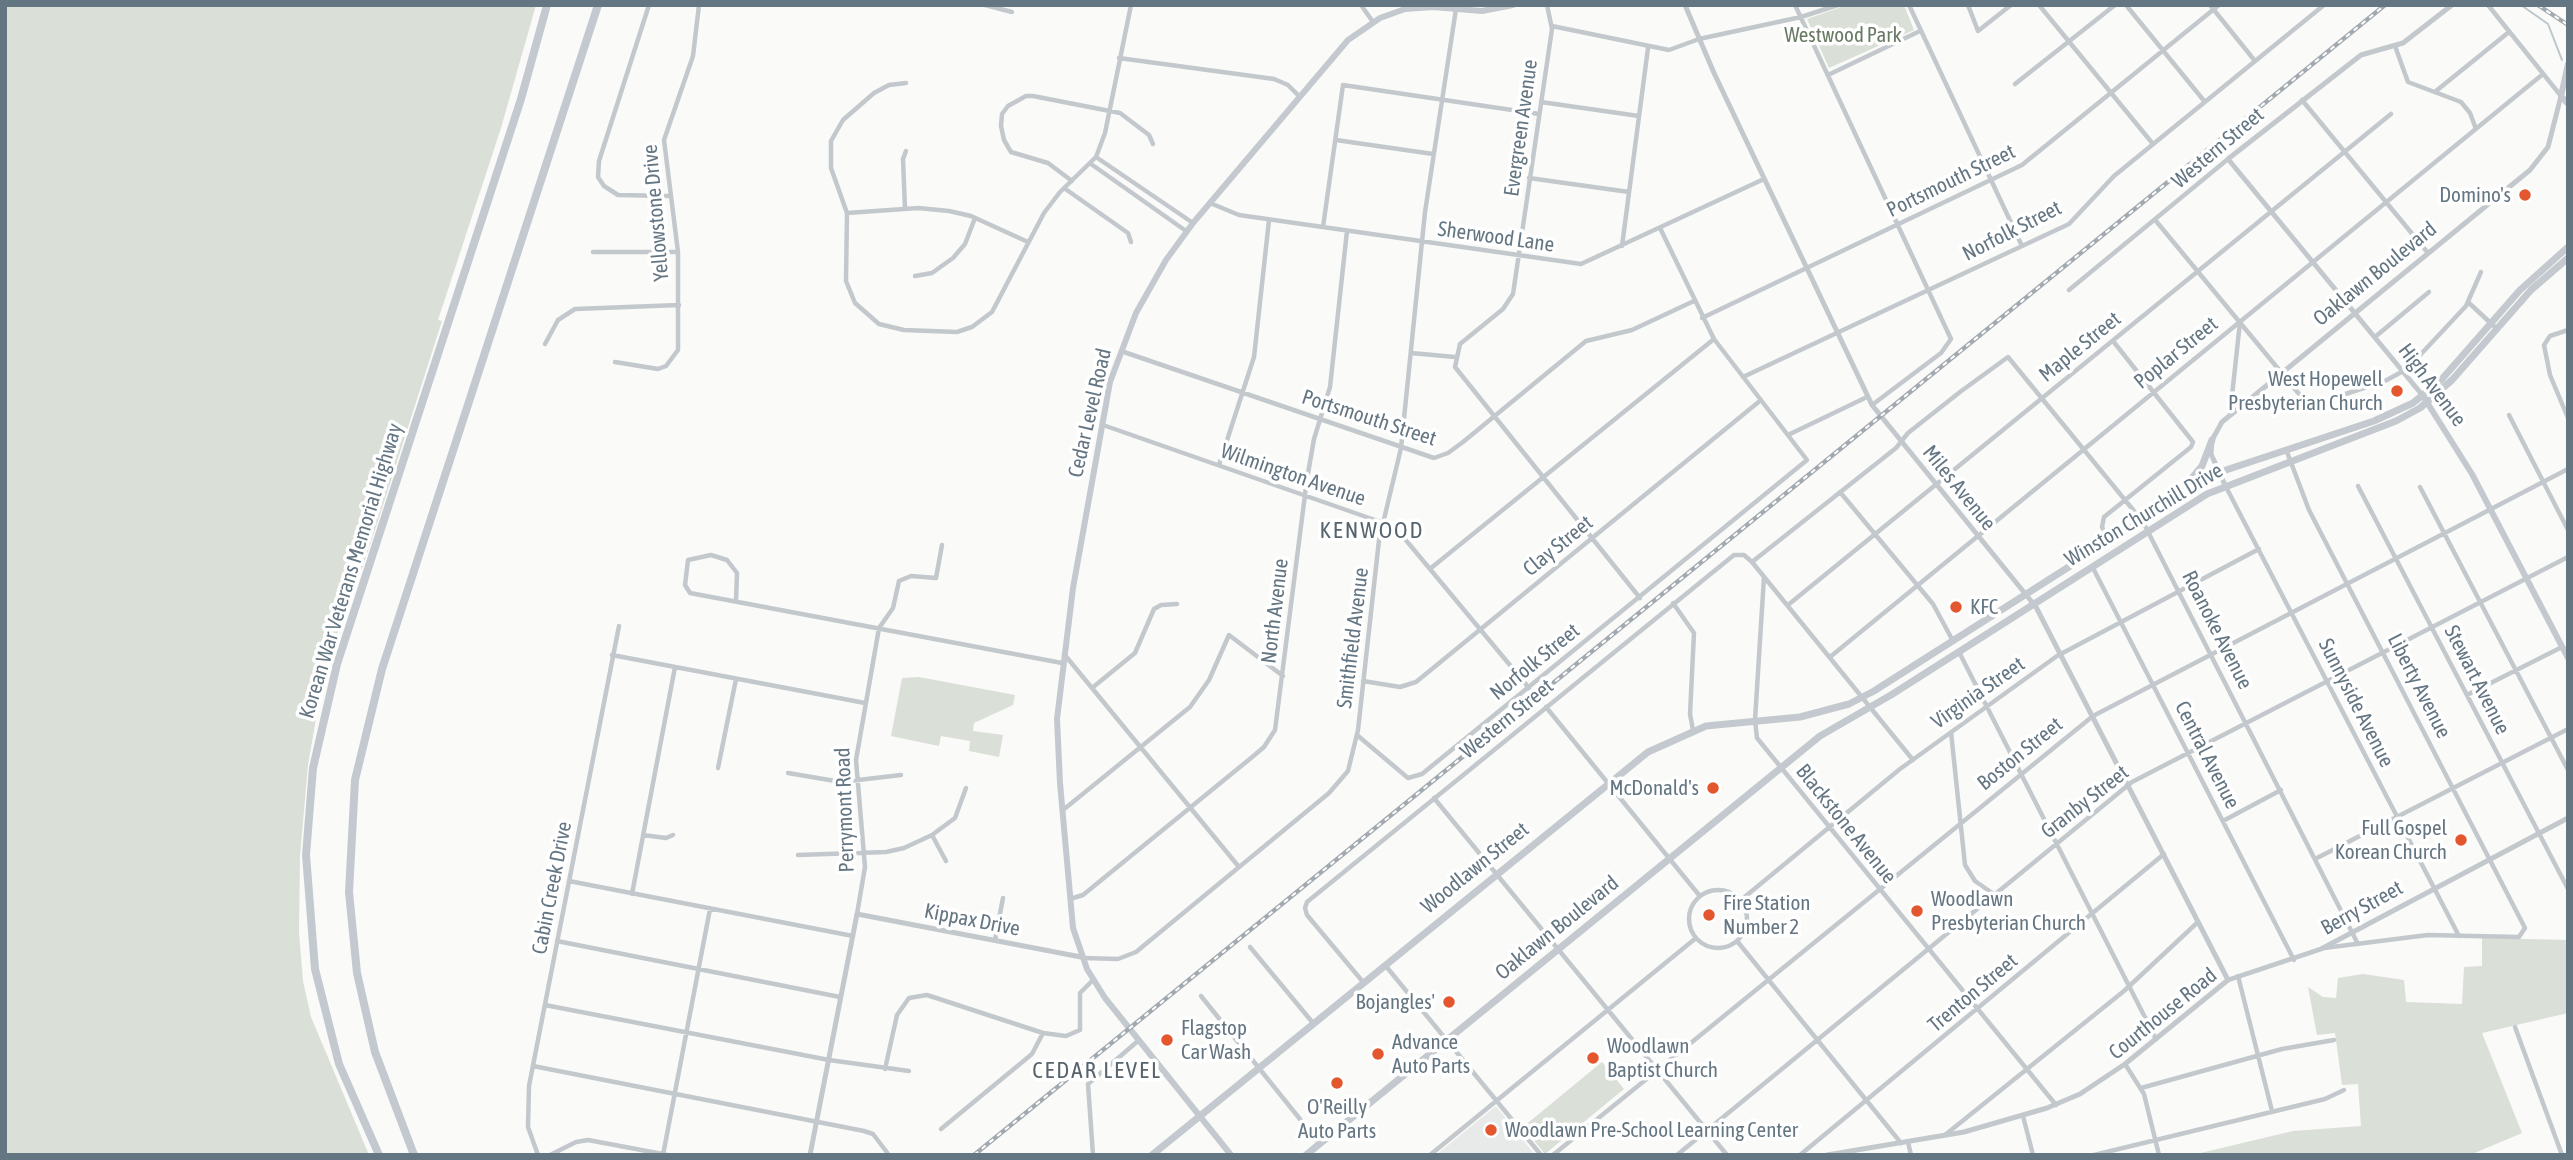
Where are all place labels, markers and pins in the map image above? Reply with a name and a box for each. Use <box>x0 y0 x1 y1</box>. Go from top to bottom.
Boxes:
place label: Domino's <box>2439 182 2511 208</box>
marker: Domino's <box>2517 187 2533 203</box>
place label: West Hopewell Presbyterian Church <box>2228 366 2383 416</box>
marker: West Hopewell Presbyterian Church <box>2389 383 2405 399</box>
place label: KFC <box>1970 594 1998 620</box>
marker: KFC <box>1948 599 1964 615</box>
place label: McDonald's <box>1609 775 1699 801</box>
marker: McDonald's <box>1705 780 1721 796</box>
place label: Full Gospel Korean Church <box>2335 815 2447 865</box>
marker: Full Gospel Korean Church <box>2453 832 2469 848</box>
place label: Woodlawn Presbyterian Church <box>1931 886 2086 936</box>
place label: Fire Station Number 2 <box>1723 890 1810 940</box>
marker: Woodlawn Presbyterian Church <box>1909 903 1925 919</box>
marker: Fire Station Number 2 <box>1701 907 1717 923</box>
place label: Bojangles' <box>1356 989 1435 1015</box>
marker: Bojangles' <box>1441 994 1457 1010</box>
place label: Flagstop Car Wash <box>1181 1015 1251 1065</box>
place label: Advance Auto Parts <box>1392 1029 1470 1079</box>
marker: Flagstop Car Wash <box>1159 1032 1175 1048</box>
place label: Woodlawn Baptist Church <box>1607 1033 1718 1083</box>
marker: Advance Auto Parts <box>1370 1046 1386 1062</box>
marker: Woodlawn Baptist Church <box>1585 1050 1601 1066</box>
marker: O'Reilly Auto Parts <box>1329 1075 1345 1091</box>
place label: O'Reilly Auto Parts <box>1298 1094 1376 1144</box>
place label: Woodlawn Pre-School Learning Center <box>1505 1117 1798 1143</box>
marker: Woodlawn Pre-School Learning Center <box>1483 1122 1499 1138</box>

